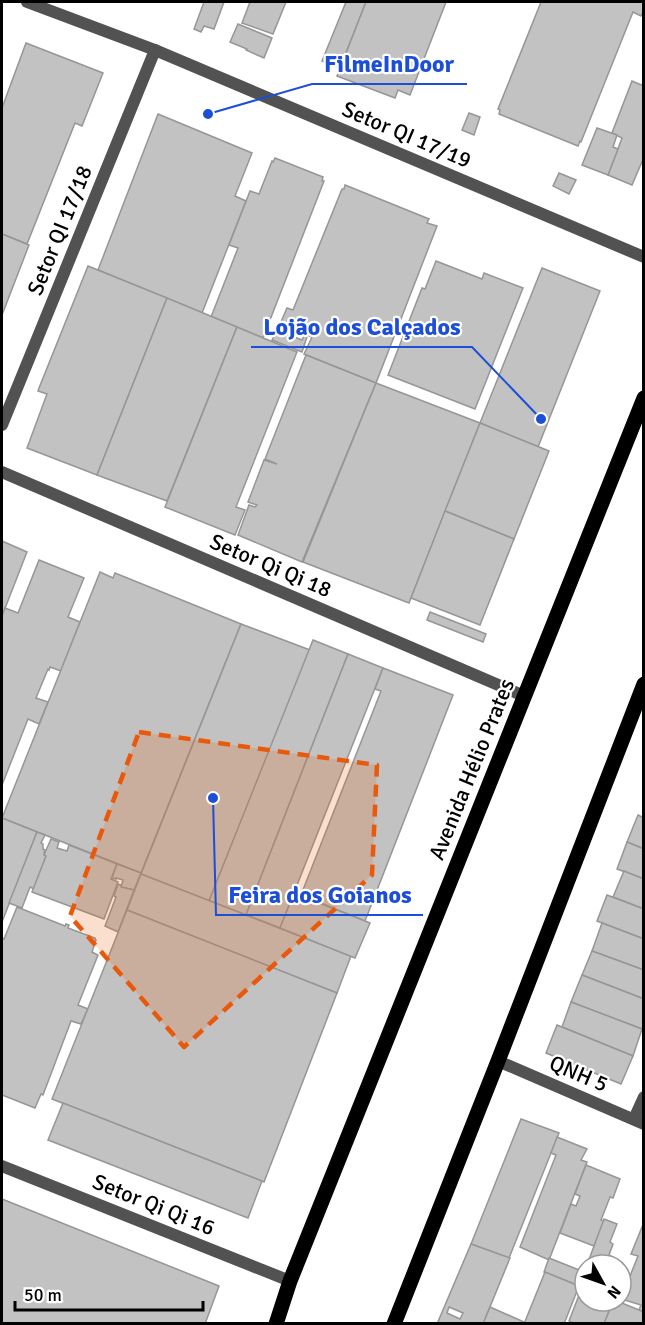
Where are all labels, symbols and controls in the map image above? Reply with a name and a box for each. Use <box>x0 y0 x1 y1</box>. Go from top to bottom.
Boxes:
callout: FilmeInDoor <box>312 42 467 84</box>
text: FilmeInDoor <box>324 49 455 79</box>
street label: Setor QI 17/19 <box>338 95 475 174</box>
street label: Setor QI 17/18 <box>21 161 98 299</box>
callout: Lojão dos Calçados <box>251 305 472 347</box>
text: Lojão dos Calçados <box>263 312 461 342</box>
street label: Setor Qi Qi 18 <box>206 528 336 603</box>
street label: Avenida Hélio Prates <box>423 675 520 864</box>
callout: Feira dos Goianos <box>216 873 423 915</box>
text: Feira dos Goianos <box>228 880 412 910</box>
street label: QNH 5 <box>546 1049 612 1098</box>
street label: Setor Qi Qi 16 <box>89 1168 219 1241</box>
north arrow <box>573 1253 633 1313</box>
scale bar <box>15 1274 202 1312</box>
text: N <box>602 1281 625 1303</box>
text: 50 m <box>24 1284 62 1306</box>

